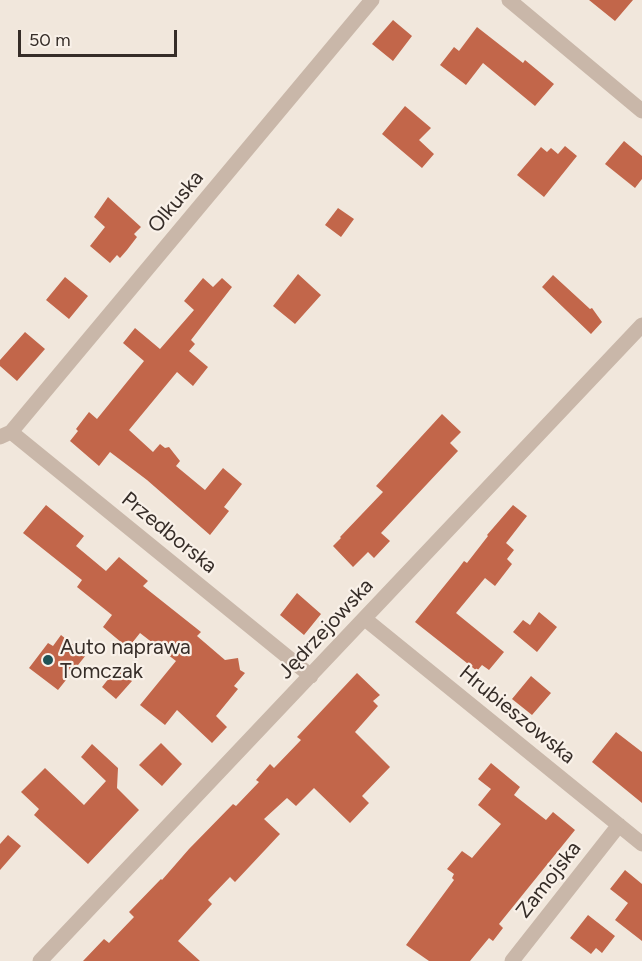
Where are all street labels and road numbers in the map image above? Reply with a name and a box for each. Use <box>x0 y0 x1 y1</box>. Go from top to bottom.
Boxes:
street label: Olkuska <box>143 166 209 238</box>
street label: Przedborska <box>116 487 222 579</box>
street label: Jędrzejowska <box>273 574 379 684</box>
street label: Hrubieszowska <box>454 660 580 770</box>
street label: Zamojska <box>511 837 587 923</box>

